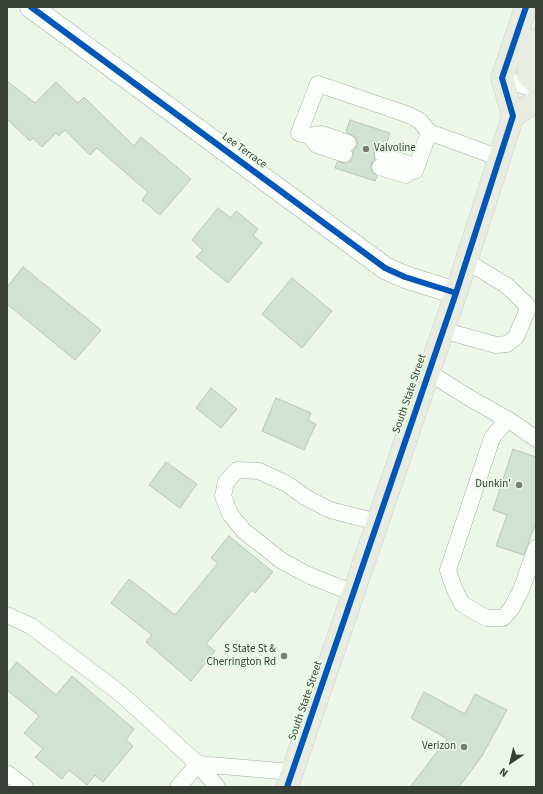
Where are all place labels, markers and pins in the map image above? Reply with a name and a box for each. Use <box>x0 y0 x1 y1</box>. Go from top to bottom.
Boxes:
place label: Valvoline <box>374 142 416 156</box>
marker: Valvoline <box>361 144 371 154</box>
place label: Dunkin' <box>475 478 511 492</box>
marker: Dunkin' <box>514 480 524 490</box>
place label: S State St & Cherrington Rd <box>206 643 276 669</box>
marker: S State St & Cherrington Rd <box>279 651 289 661</box>
place label: Verizon <box>422 740 456 754</box>
marker: Verizon <box>459 742 469 752</box>

